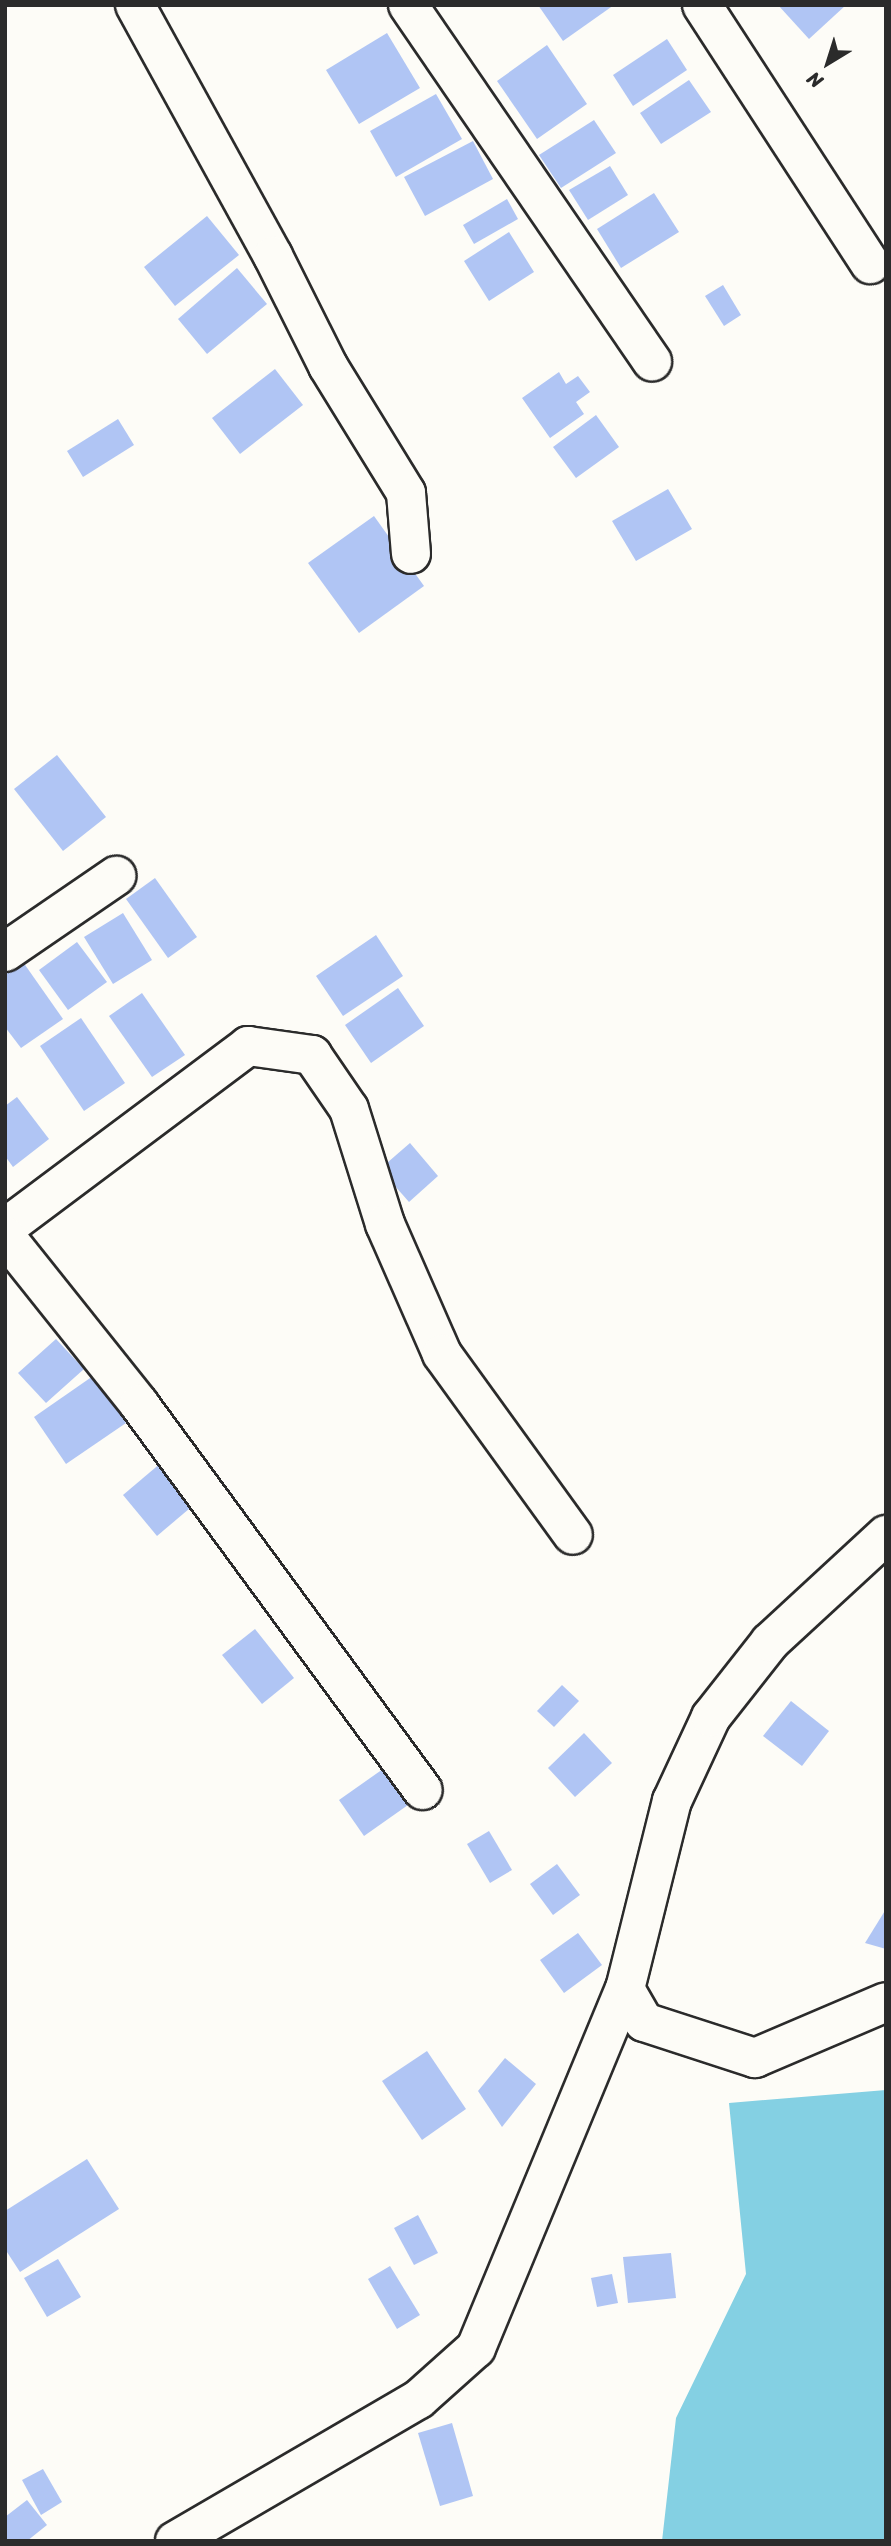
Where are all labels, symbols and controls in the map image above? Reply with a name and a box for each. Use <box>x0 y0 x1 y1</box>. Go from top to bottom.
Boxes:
north arrow <box>793 28 863 98</box>
text: N <box>799 63 830 97</box>

